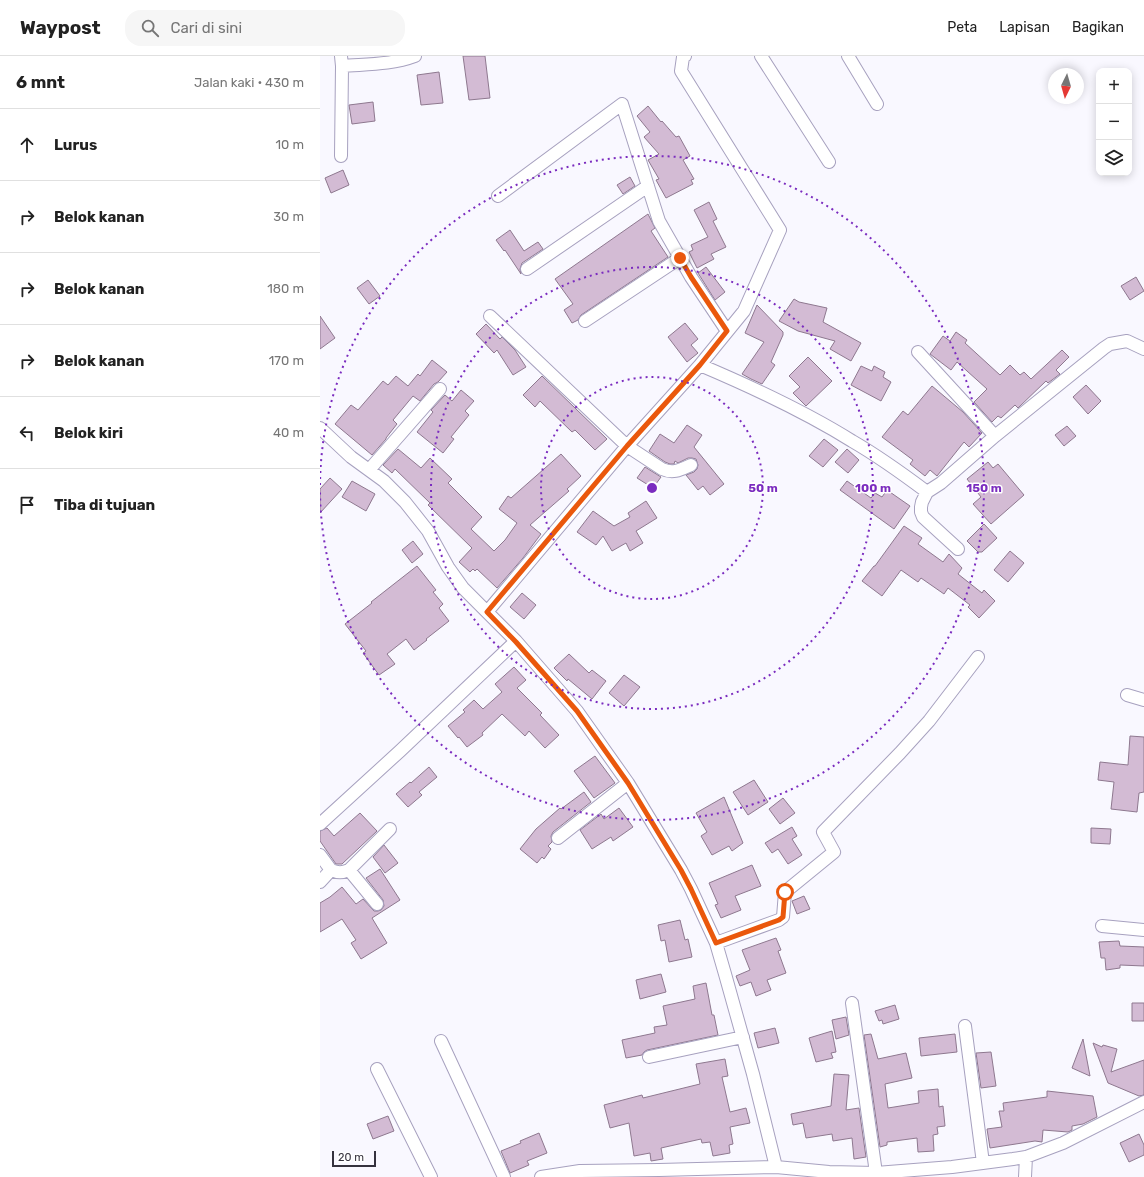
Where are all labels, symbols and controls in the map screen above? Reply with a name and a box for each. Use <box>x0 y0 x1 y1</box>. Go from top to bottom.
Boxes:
search box <box>125 10 405 46</box>
text: Waypost <box>20 16 101 39</box>
icon: search <box>139 17 161 39</box>
text: Cari di sini <box>171 19 242 37</box>
text: Peta <box>947 19 977 36</box>
text: Lapisan <box>999 19 1050 36</box>
text: Bagikan <box>1072 19 1124 36</box>
north arrow <box>1048 68 1084 104</box>
map controls <box>1096 68 1132 176</box>
button: + <box>1096 68 1132 104</box>
text: 6 mnt <box>16 72 65 92</box>
text: Jalan kaki · 430 m <box>194 75 304 90</box>
button: − <box>1096 104 1132 140</box>
icon: ahead <box>16 134 38 156</box>
text: Lurus <box>54 136 97 154</box>
text: 10 m <box>275 137 304 152</box>
button: layers <box>1096 140 1132 176</box>
icon: right <box>16 206 38 228</box>
text: Belok kanan <box>54 208 144 226</box>
text: 30 m <box>273 209 304 224</box>
route end <box>671 249 689 267</box>
icon: right <box>16 278 38 300</box>
text: Belok kanan <box>54 280 144 298</box>
text: 180 m <box>267 281 304 296</box>
icon: right <box>16 350 38 372</box>
text: Belok kanan <box>54 352 144 370</box>
text: 170 m <box>269 353 304 368</box>
icon: left <box>16 422 38 444</box>
text: Belok kiri <box>54 424 123 442</box>
text: 40 m <box>273 425 304 440</box>
centre of rings <box>645 481 659 495</box>
text: 50 m <box>748 481 778 495</box>
text: 100 m <box>855 481 891 495</box>
text: 150 m <box>966 481 1002 495</box>
icon: arrive <box>16 494 38 516</box>
text: Tiba di tujuan <box>54 496 155 514</box>
route start <box>776 883 794 901</box>
scale bar <box>332 1149 376 1168</box>
text: 20 m <box>338 1151 364 1164</box>

